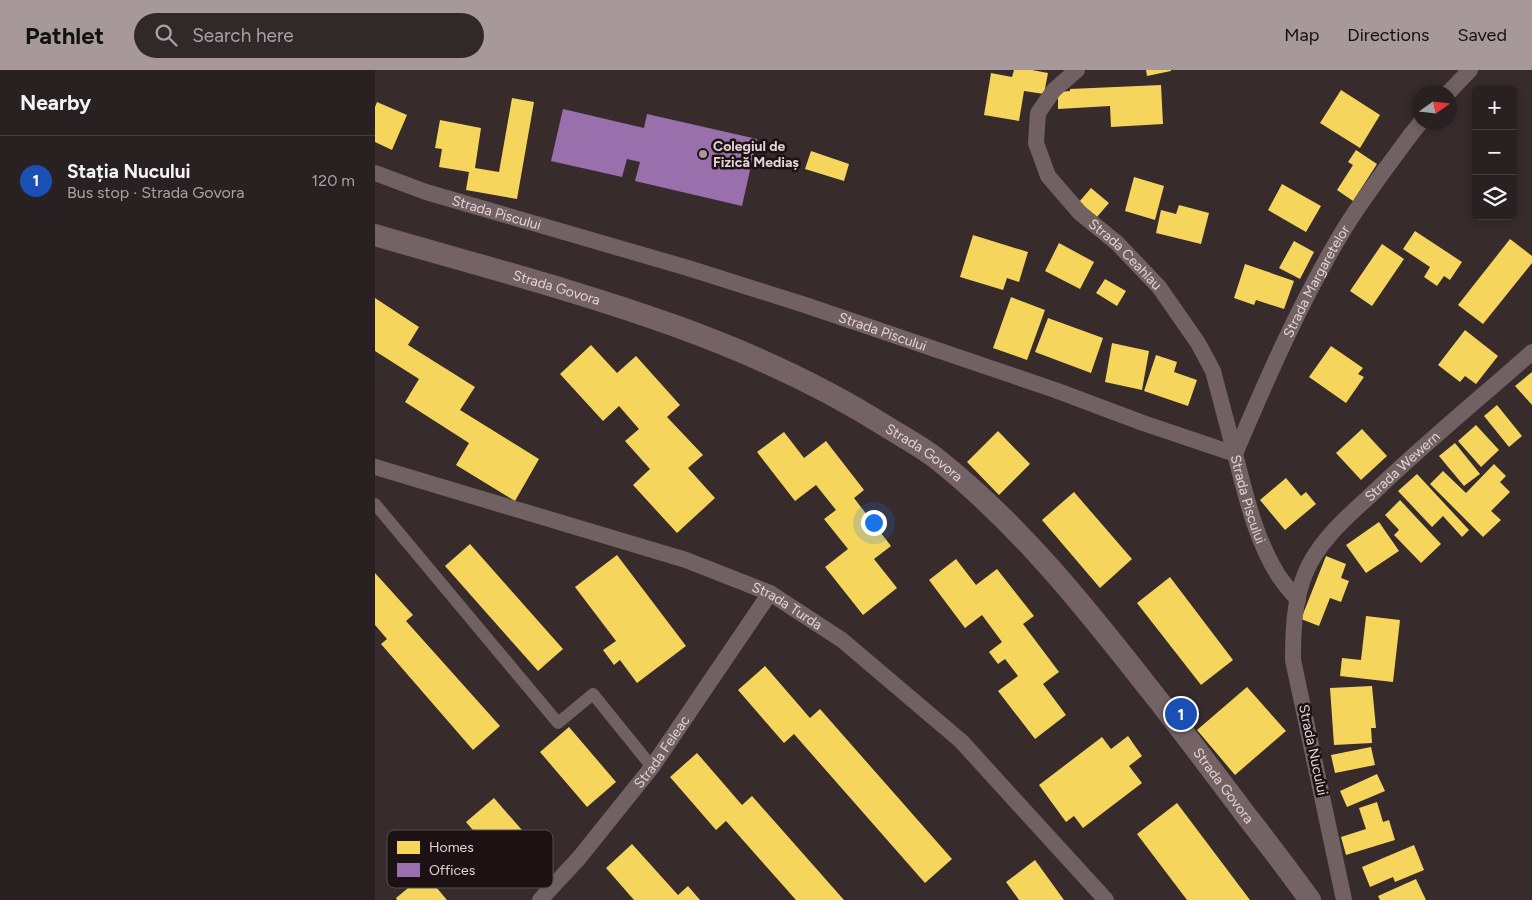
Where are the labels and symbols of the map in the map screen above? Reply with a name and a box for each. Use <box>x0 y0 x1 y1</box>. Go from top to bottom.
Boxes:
north arrow <box>1412 85 1457 130</box>
place label: Colegiul de Fizică Mediaș <box>713 138 799 171</box>
marker: Colegiul de Fizică Mediaș <box>697 148 709 160</box>
street label: Strada Piscului <box>450 192 543 233</box>
street label: Strada Ceahlau <box>1085 215 1166 293</box>
street label: Strada Margaretelor <box>1279 222 1353 340</box>
street label: Strada Govora <box>511 266 602 309</box>
street label: Strada Piscului <box>836 309 929 354</box>
street label: Strada Govora <box>882 420 966 485</box>
street label: Strada Wewern <box>1361 428 1443 505</box>
street label: Strada Piscului <box>1227 453 1270 546</box>
your location <box>861 510 887 536</box>
street label: Strada Turda <box>750 578 826 633</box>
pin: 1 <box>1165 695 1197 733</box>
street label: Strada Nucului <box>1295 703 1331 797</box>
street label: Strada Feleac <box>630 712 693 792</box>
street label: Strada Govora <box>1190 744 1258 827</box>
legend <box>387 830 553 888</box>
text: Homes <box>429 839 474 856</box>
text: Offices <box>429 862 475 879</box>

